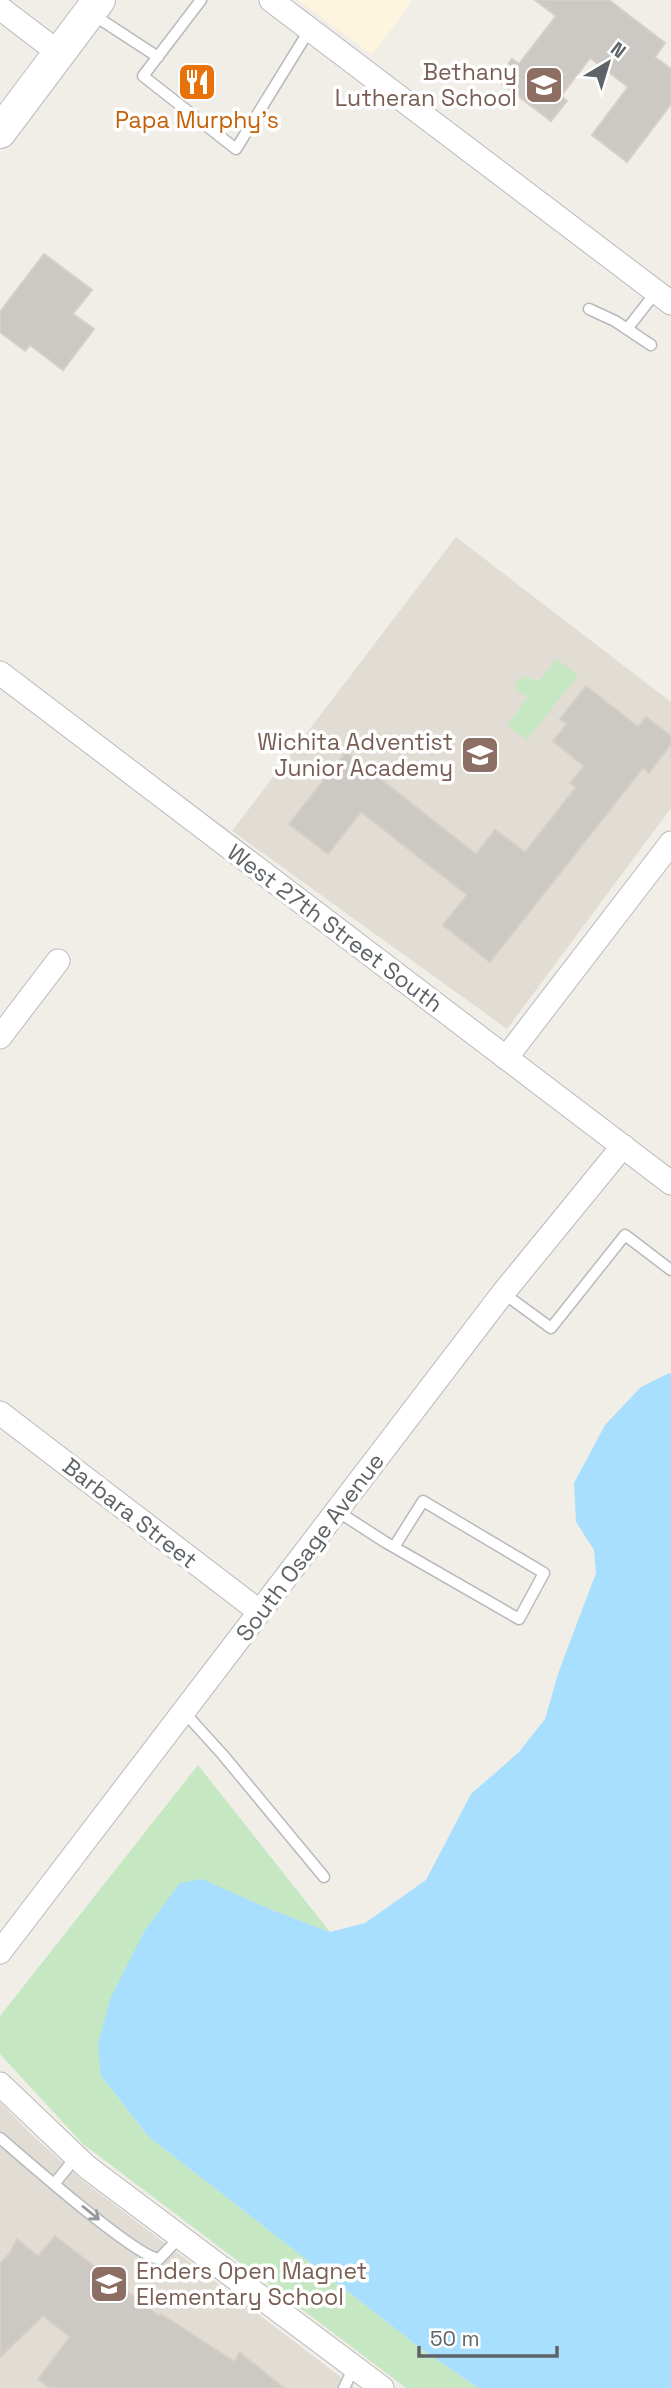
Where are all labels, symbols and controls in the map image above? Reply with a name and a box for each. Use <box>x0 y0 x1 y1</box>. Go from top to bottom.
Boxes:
north arrow <box>573 28 643 98</box>
text: N <box>605 36 631 64</box>
place label: Bethany Lutheran School <box>335 57 517 113</box>
restaurant icon: Papa Murphy's <box>176 61 218 103</box>
school or university icon: Bethany Lutheran School <box>523 64 565 106</box>
place label: Papa Murphy's <box>115 105 279 135</box>
place label: Wichita Adventist Junior Academy <box>257 727 453 783</box>
school or university icon: Wichita Adventist Junior Academy <box>459 734 501 776</box>
street label: West 27th Street South <box>221 837 449 1019</box>
street label: South Osage Avenue <box>229 1447 391 1647</box>
street label: Barbara Street <box>57 1451 203 1575</box>
one-way arrow <box>81 2205 99 2220</box>
place label: Enders Open Magnet Elementary School <box>136 2256 367 2312</box>
school or university icon: Enders Open Magnet Elementary School <box>88 2263 130 2305</box>
scale bar <box>419 2314 557 2358</box>
text: 50 m <box>430 2325 480 2352</box>

